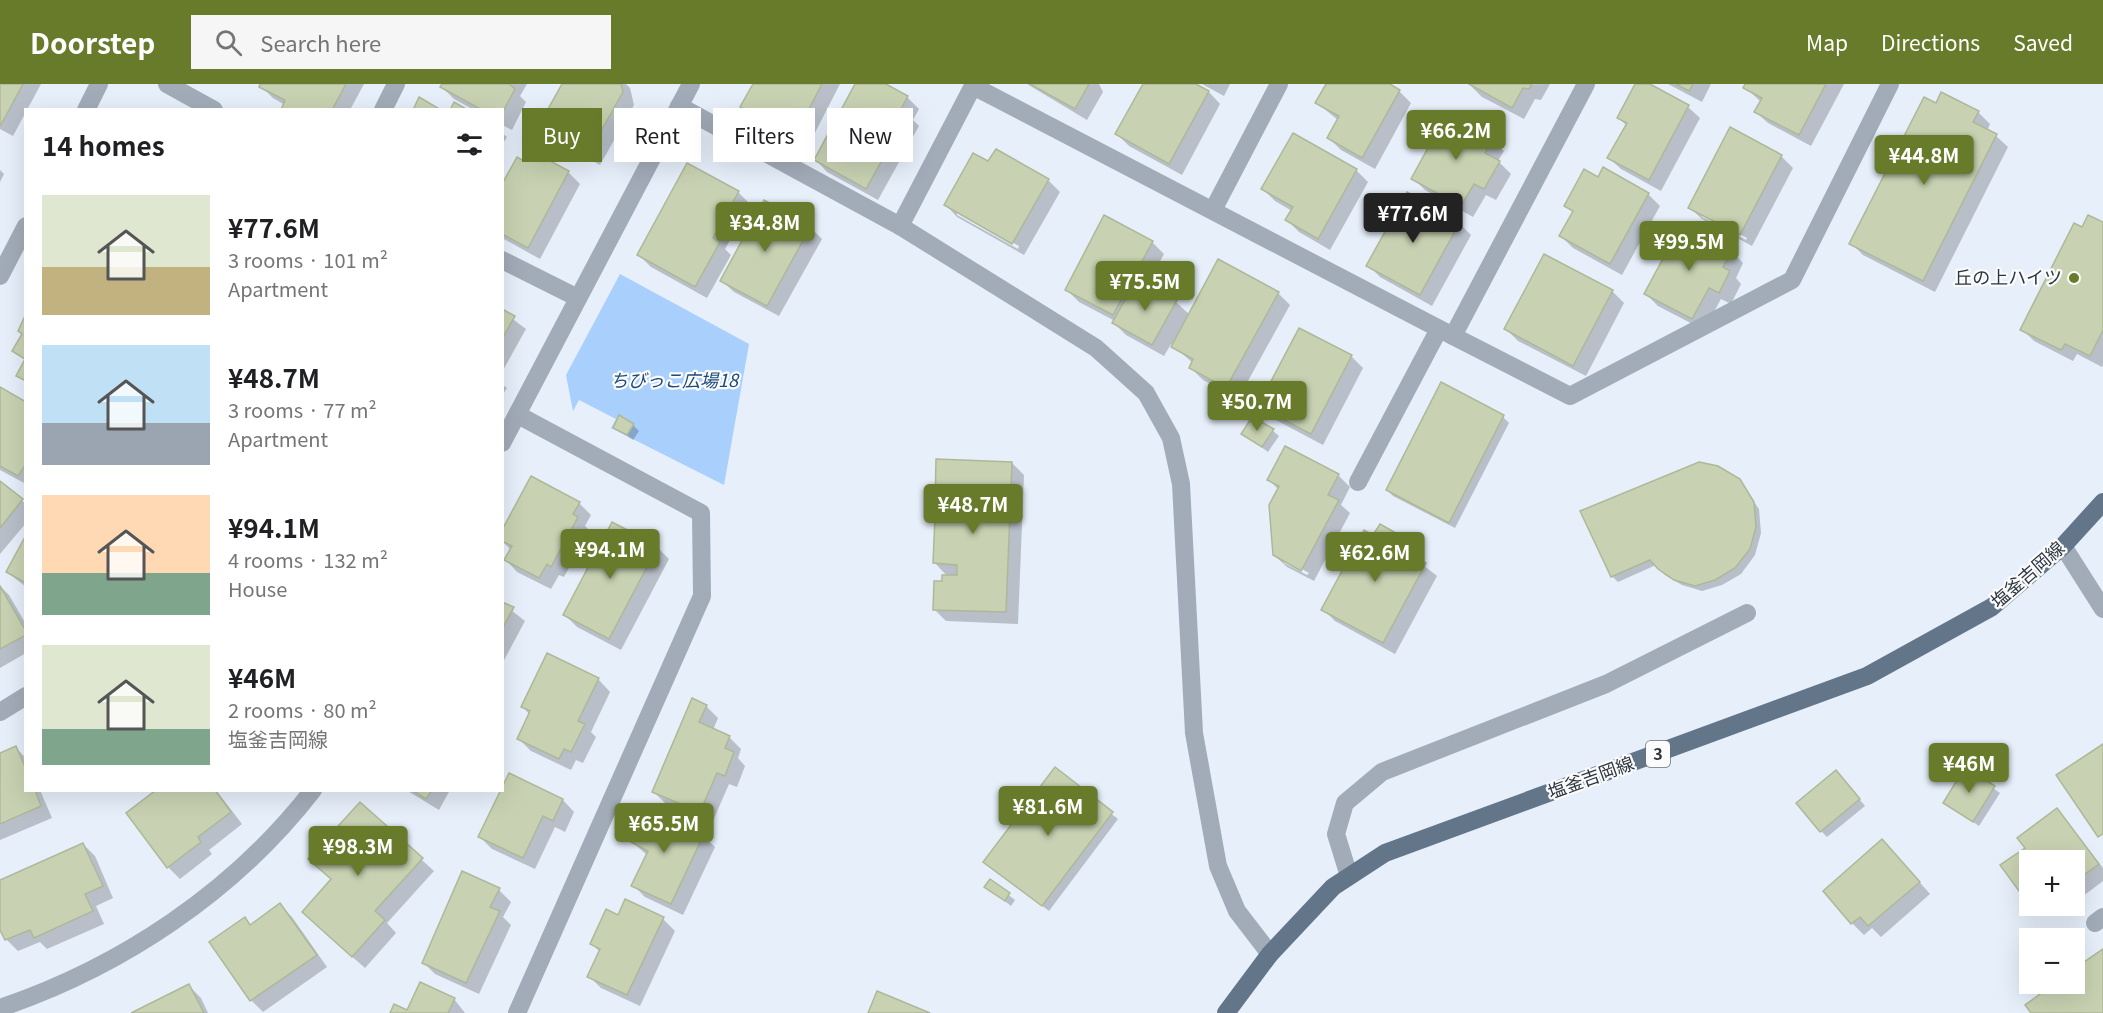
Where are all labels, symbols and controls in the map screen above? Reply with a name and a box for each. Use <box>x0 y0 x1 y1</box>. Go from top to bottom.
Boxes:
search box <box>191 15 611 69</box>
text: Doorstep <box>30 22 155 62</box>
icon: search <box>212 26 245 59</box>
text: Search here <box>260 26 381 58</box>
text: Map <box>1806 27 1848 57</box>
text: Directions <box>1881 27 1980 57</box>
text: Saved <box>2013 27 2073 57</box>
chip: Buy <box>522 108 602 162</box>
chip: Rent <box>614 108 701 162</box>
chip: Filters <box>713 108 815 162</box>
chip: New <box>827 108 913 162</box>
pin: ¥66.2M <box>1407 110 1505 161</box>
text: ¥66.2M <box>1421 115 1491 144</box>
text: 14 homes <box>42 126 165 163</box>
icon: filters <box>453 128 486 161</box>
pin: ¥44.8M <box>1875 135 1973 186</box>
text: ¥44.8M <box>1889 140 1959 169</box>
pin: ¥77.6M <box>1364 193 1462 244</box>
text: ¥77.6M <box>1378 198 1448 227</box>
pin: ¥34.8M <box>716 202 814 253</box>
text: ¥34.8M <box>730 207 800 236</box>
text: ¥77.6M <box>228 208 320 245</box>
icon: home <box>90 219 162 291</box>
pin: ¥99.5M <box>1640 221 1738 272</box>
text: ¥99.5M <box>1654 226 1724 255</box>
text: 3 rooms · 101 m² <box>228 245 388 274</box>
pin: ¥75.5M <box>1096 261 1194 312</box>
place label: 丘の上ハイツ <box>1954 263 2062 289</box>
text: ¥75.5M <box>1110 266 1180 295</box>
marker: 丘の上ハイツ <box>2067 271 2081 285</box>
text: Apartment <box>228 274 328 303</box>
text: ¥48.7M <box>228 358 320 395</box>
park label: ちびっこ広場18 <box>610 366 740 392</box>
icon: home <box>90 369 162 441</box>
pin: ¥50.7M <box>1208 381 1306 432</box>
text: ¥50.7M <box>1222 386 1292 415</box>
text: 3 rooms · 77 m² <box>228 395 377 424</box>
text: Apartment <box>228 424 328 453</box>
pin: ¥48.7M <box>924 484 1022 535</box>
text: ¥48.7M <box>938 489 1008 518</box>
text: ¥94.1M <box>228 508 320 545</box>
icon: home <box>90 519 162 591</box>
pin: ¥94.1M <box>561 529 659 580</box>
pin: ¥62.6M <box>1326 532 1424 583</box>
text: ¥94.1M <box>575 534 645 563</box>
street label: 塩釜吉岡線 <box>1984 534 2069 613</box>
text: ¥62.6M <box>1340 537 1410 566</box>
text: 4 rooms · 132 m² <box>228 545 388 574</box>
text: House <box>228 574 287 603</box>
text: ¥46M <box>228 658 296 695</box>
icon: home <box>90 669 162 741</box>
text: 2 rooms · 80 m² <box>228 695 377 724</box>
text: 塩釜吉岡線 <box>228 724 328 753</box>
road number: 3 <box>1646 741 1670 767</box>
pin: ¥46M <box>1933 743 2005 794</box>
text: ¥46M <box>1943 748 1995 777</box>
street label: 塩釜吉岡線 <box>1544 749 1637 804</box>
pin: ¥81.6M <box>999 786 1097 837</box>
text: ¥81.6M <box>1013 791 1083 820</box>
pin: ¥65.5M <box>615 803 713 854</box>
text: ¥65.5M <box>629 808 699 837</box>
pin: ¥98.3M <box>309 826 407 877</box>
text: ¥98.3M <box>323 831 393 860</box>
map controls <box>2019 850 2085 994</box>
button: + <box>2019 850 2085 916</box>
button: − <box>2019 928 2085 994</box>

